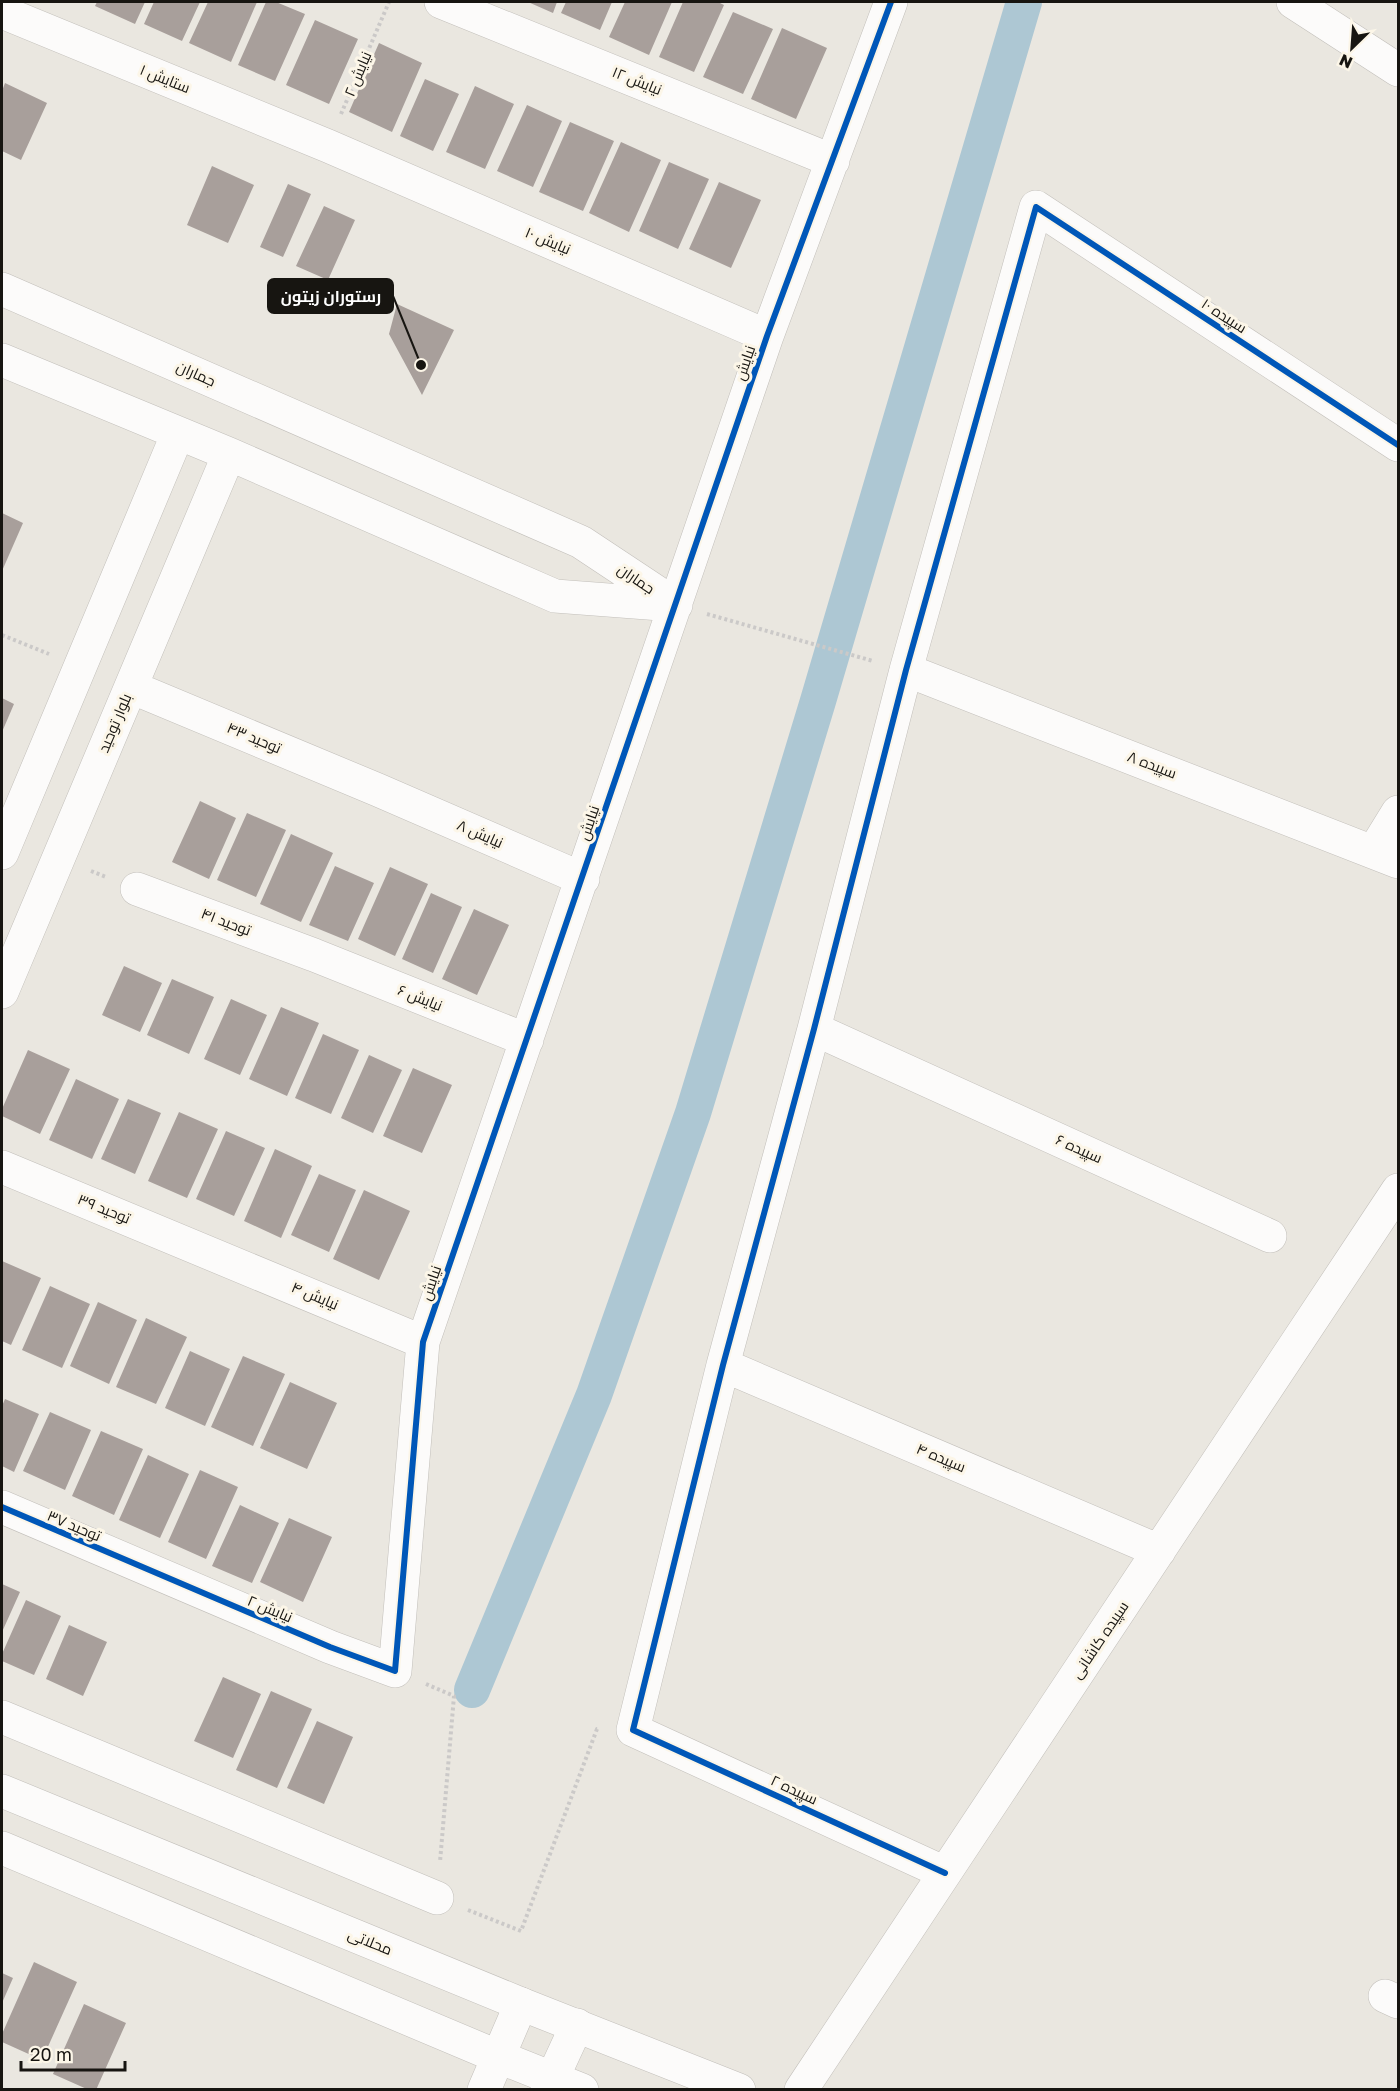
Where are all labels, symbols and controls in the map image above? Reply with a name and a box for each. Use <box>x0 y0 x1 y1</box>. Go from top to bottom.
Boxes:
north arrow <box>1322 18 1382 78</box>
street label: نیایش ۲ <box>340 48 376 100</box>
text: N <box>1336 50 1355 73</box>
street label: ستایش ۱ <box>137 60 193 98</box>
street label: نیایش ۱۲ <box>609 62 665 100</box>
street label: نیایش ۱۰ <box>522 222 574 260</box>
callout: رستوران زیتون <box>268 279 393 313</box>
text: رستوران زیتون <box>281 286 381 306</box>
street label: سپیده ۱۰ <box>1198 294 1250 338</box>
street label: نیایش <box>730 343 760 383</box>
street label: جماران <box>173 357 219 391</box>
street label: جماران <box>613 559 659 599</box>
street label: بلوار توحید <box>94 690 135 755</box>
street label: توحید ۴۳ <box>224 718 284 757</box>
street label: سپیده ۸ <box>1125 747 1179 783</box>
street label: نیایش <box>574 803 604 843</box>
street label: نیایش ۸ <box>454 815 506 853</box>
street label: توحید ۴۱ <box>199 903 254 940</box>
street label: نیایش ۶ <box>395 980 445 1016</box>
street label: سپیده ۶ <box>1053 1130 1105 1168</box>
street label: توحید ۳۹ <box>75 1189 133 1228</box>
street label: نیایش <box>416 1263 446 1303</box>
street label: نیایش ۴ <box>288 1277 342 1315</box>
street label: سپیده ۴ <box>913 1439 969 1477</box>
street label: توحید ۳۷ <box>44 1506 104 1545</box>
street label: نیایش ۲ <box>244 1591 296 1627</box>
street label: سپیده کاشانی <box>1067 1597 1133 1683</box>
street label: سپیده ۲ <box>767 1770 821 1810</box>
street label: محلاتی <box>345 1924 395 1960</box>
scale bar <box>21 2034 124 2072</box>
text: 20 m <box>30 2043 72 2065</box>

